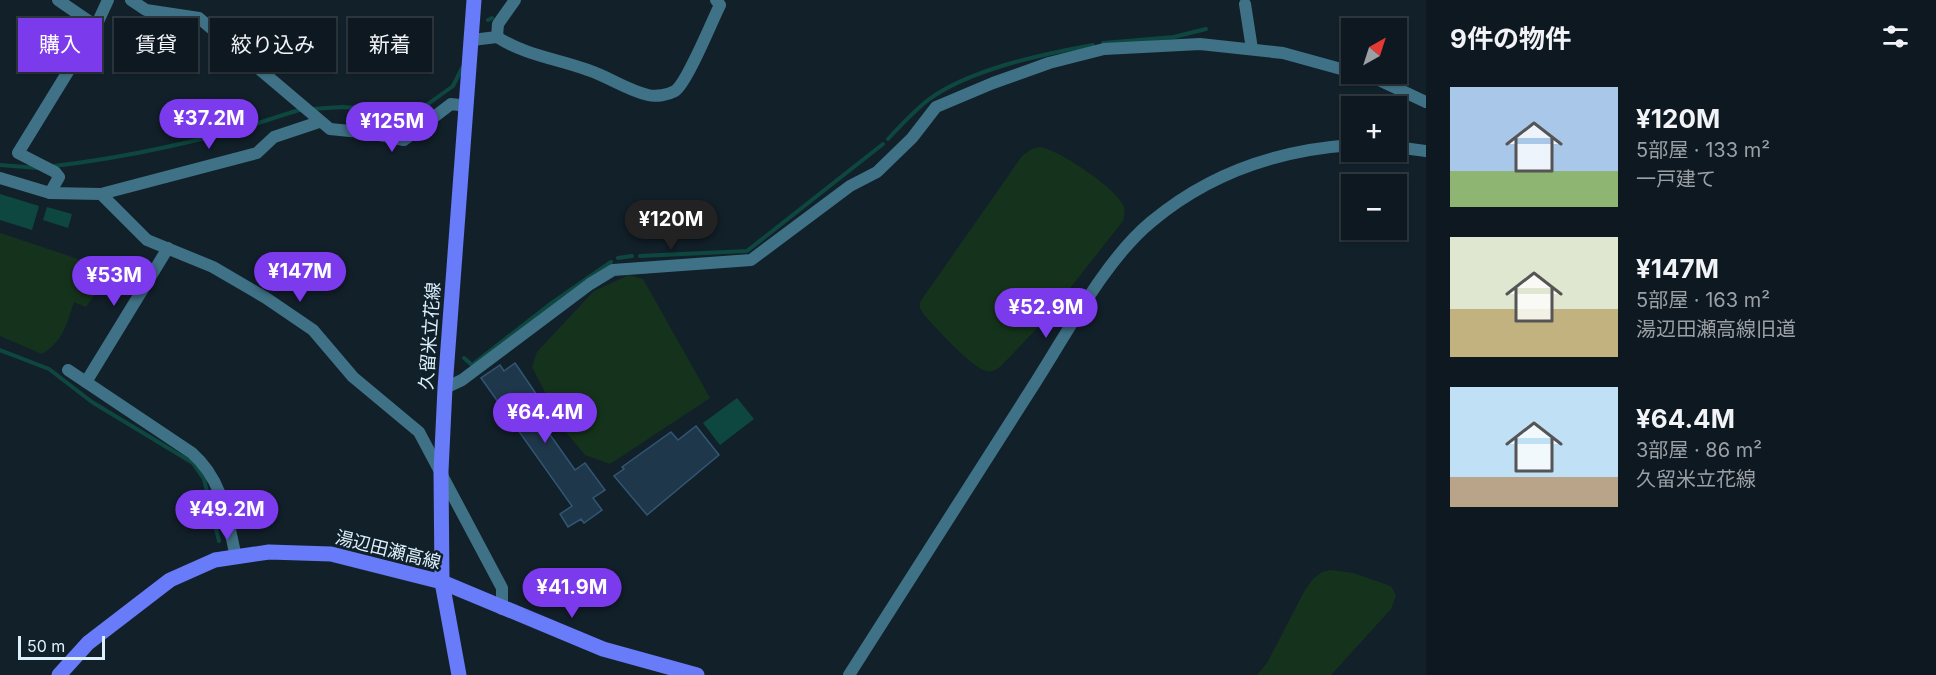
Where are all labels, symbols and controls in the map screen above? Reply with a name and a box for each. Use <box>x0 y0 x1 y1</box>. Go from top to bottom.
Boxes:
chip: 購入 <box>18 18 102 72</box>
chip: 賃貸 <box>114 18 198 72</box>
chip: 絞り込み <box>210 18 336 72</box>
chip: 新着 <box>348 18 432 72</box>
north arrow <box>1341 18 1407 84</box>
map controls <box>1341 18 1407 240</box>
icon: filters <box>1879 20 1912 53</box>
text: 9件の物件 <box>1450 23 1571 54</box>
button: + <box>1341 96 1407 162</box>
pin: ¥37.2M <box>160 99 258 150</box>
pin: ¥125M <box>350 102 434 153</box>
text: ¥120M <box>1636 103 1720 134</box>
text: ¥37.2M <box>173 106 245 130</box>
text: ¥125M <box>360 109 424 133</box>
icon: home <box>1498 111 1570 183</box>
text: 5部屋 · 133 m² <box>1636 138 1770 162</box>
text: 一戸建て <box>1636 167 1716 191</box>
button: − <box>1341 174 1407 240</box>
pin: ¥120M <box>629 200 713 251</box>
text: ¥120M <box>639 207 703 231</box>
pin: ¥147M <box>258 252 342 303</box>
text: ¥147M <box>1636 253 1719 284</box>
pin: ¥53M <box>78 256 150 307</box>
text: ¥147M <box>268 259 332 283</box>
icon: home <box>1498 261 1570 333</box>
text: ¥53M <box>86 263 142 287</box>
street label: 久留米立花線 <box>415 281 444 391</box>
pin: ¥52.9M <box>997 288 1095 339</box>
text: 5部屋 · 163 m² <box>1636 288 1770 312</box>
text: ¥52.9M <box>1009 295 1083 319</box>
text: 湯辺田瀬高線旧道 <box>1636 317 1796 341</box>
pin: ¥64.4M <box>496 393 594 444</box>
text: ¥64.4M <box>507 400 583 424</box>
text: ¥64.4M <box>1636 403 1735 434</box>
icon: home <box>1498 411 1570 483</box>
text: 3部屋 · 86 m² <box>1636 438 1762 462</box>
text: 久留米立花線 <box>1636 467 1756 491</box>
pin: ¥49.2M <box>178 490 276 541</box>
text: ¥49.2M <box>189 497 265 521</box>
street label: 湯辺田瀬高線 <box>333 526 443 573</box>
pin: ¥41.9M <box>523 568 621 619</box>
text: ¥41.9M <box>537 575 607 599</box>
scale bar <box>18 633 105 660</box>
text: 50 m <box>27 636 65 656</box>

